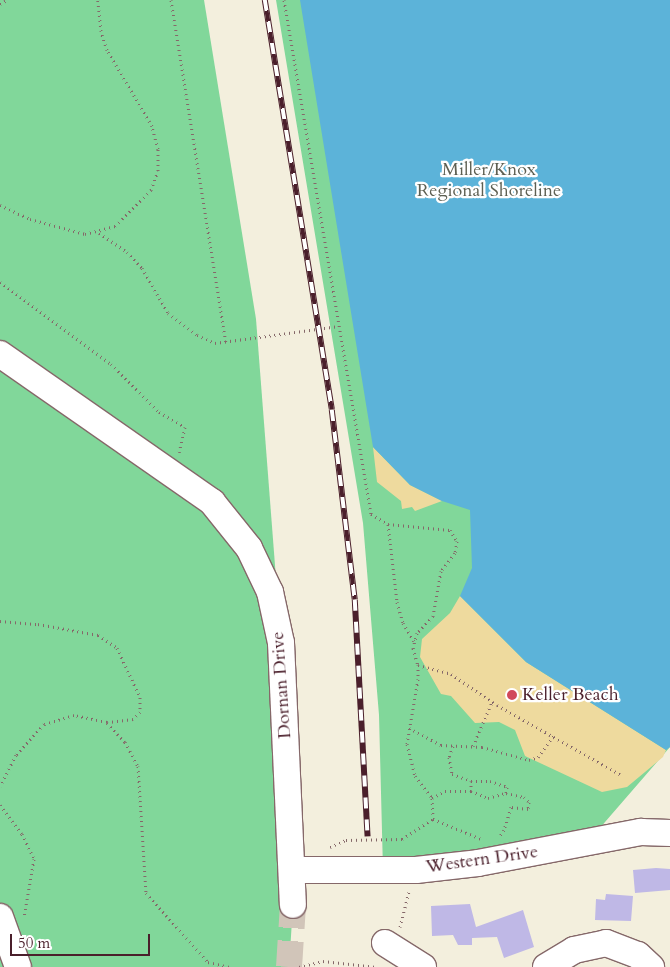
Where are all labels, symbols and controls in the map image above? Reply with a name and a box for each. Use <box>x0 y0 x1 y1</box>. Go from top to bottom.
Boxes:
park label: Miller/Knox Regional Shoreline <box>417 160 561 202</box>
street label: Dornan Drive <box>267 631 297 739</box>
place label: Keller Beach <box>522 684 619 706</box>
marker: Keller Beach <box>506 689 518 701</box>
street label: Western Drive <box>424 841 540 879</box>
scale bar <box>12 924 152 956</box>
text: 50 m <box>18 933 50 953</box>

